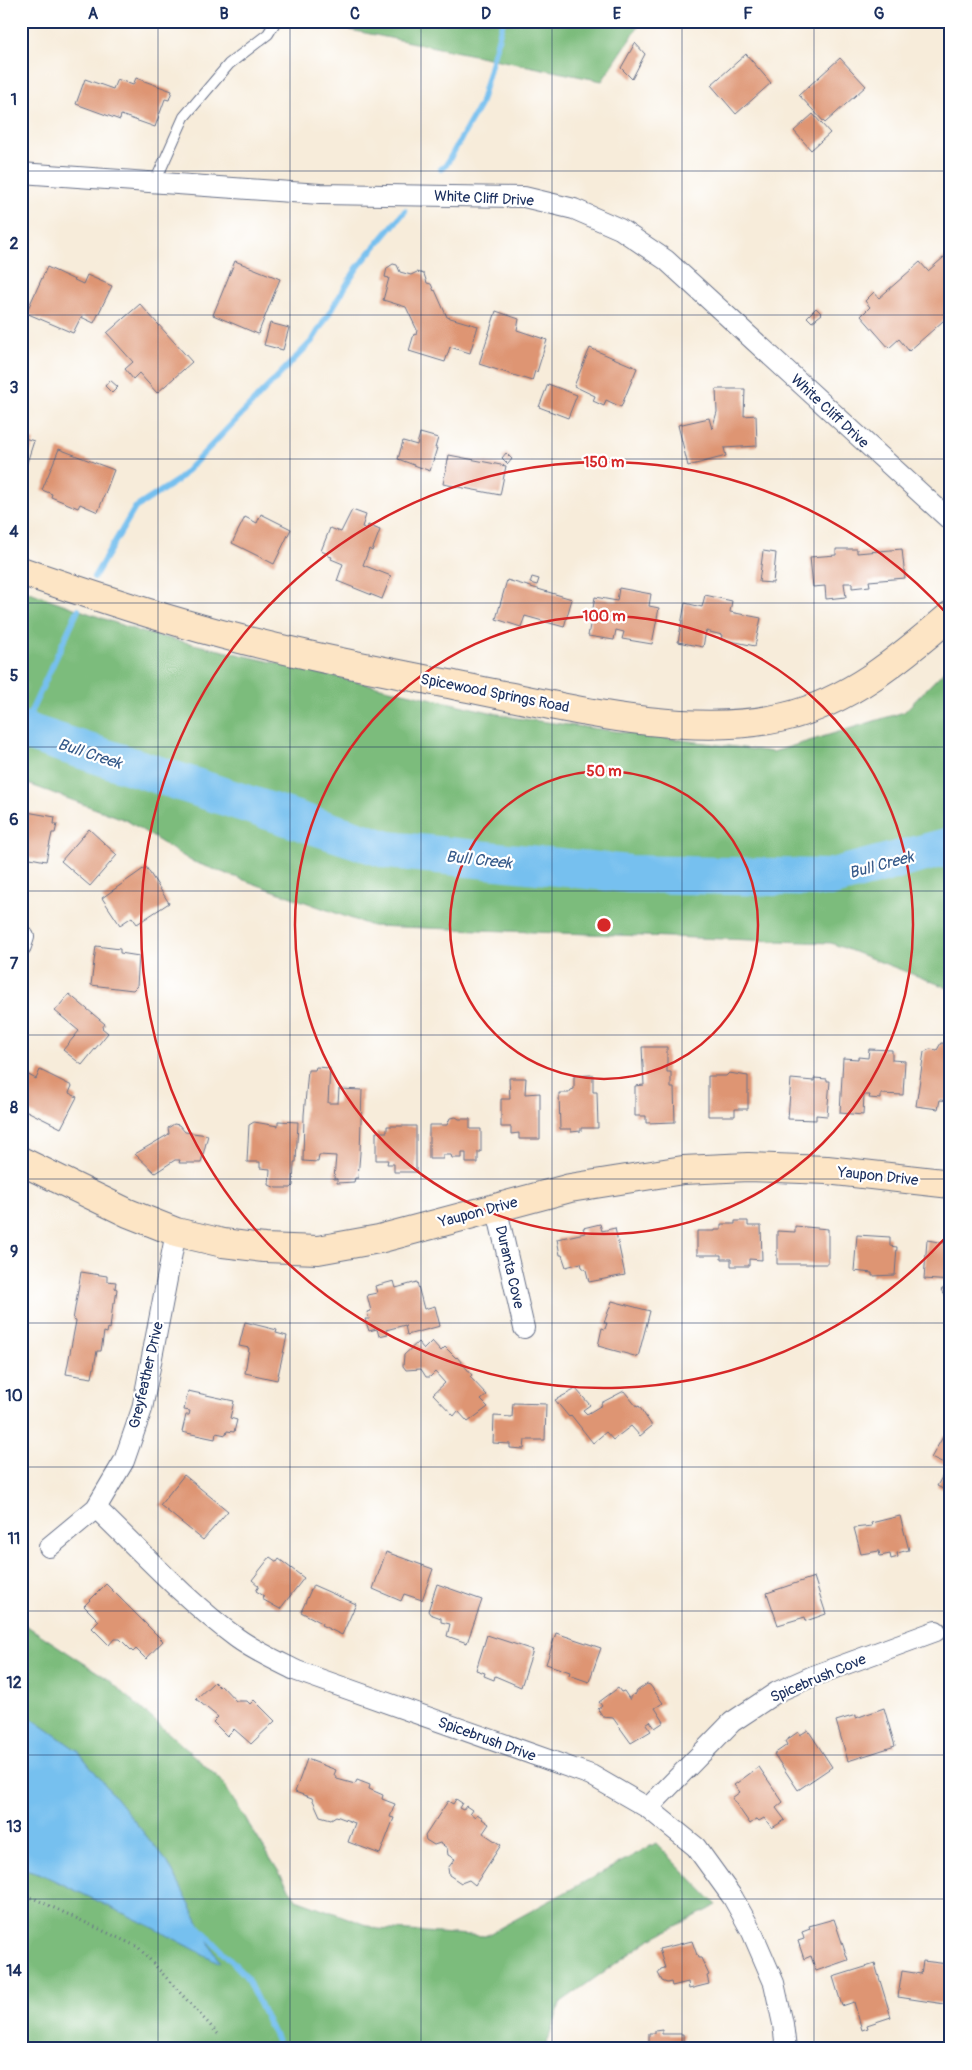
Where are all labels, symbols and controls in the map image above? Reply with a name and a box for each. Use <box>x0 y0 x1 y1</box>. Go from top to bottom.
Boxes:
text: A <box>88 4 99 24</box>
text: B <box>219 4 229 24</box>
text: C <box>350 4 360 24</box>
text: D <box>481 4 491 24</box>
text: E <box>613 4 622 24</box>
text: F <box>743 4 753 24</box>
text: G <box>874 4 885 24</box>
text: 1 <box>11 90 17 110</box>
street label: White Cliff Drive <box>434 186 535 211</box>
text: 2 <box>10 234 19 254</box>
street label: White Cliff Drive <box>787 370 873 453</box>
text: 3 <box>10 378 19 398</box>
text: 150 m <box>584 453 624 472</box>
text: 4 <box>9 522 19 542</box>
text: 100 m <box>583 607 625 626</box>
text: 5 <box>10 666 19 686</box>
street label: Spicewood Springs Road <box>419 670 571 717</box>
water label: Bull Creek <box>55 734 125 774</box>
text: 50 m <box>587 762 621 781</box>
text: 6 <box>9 810 19 830</box>
water label: Bull Creek <box>847 846 917 883</box>
water label: Bull Creek <box>445 847 514 874</box>
centre of rings <box>595 916 613 934</box>
text: 7 <box>10 954 19 974</box>
text: 8 <box>10 1098 18 1118</box>
street label: Yaupon Drive <box>836 1163 920 1190</box>
street label: Yaupon Drive <box>436 1193 520 1232</box>
street label: Duranta Cove <box>491 1224 528 1311</box>
text: 9 <box>10 1242 18 1262</box>
street label: Greyfeather Drive <box>125 1319 168 1430</box>
text: 10 <box>5 1386 23 1406</box>
text: 11 <box>8 1529 20 1549</box>
street label: Spicebrush Cove <box>767 1650 870 1707</box>
text: 12 <box>6 1673 22 1693</box>
street label: Spicebrush Drive <box>435 1713 539 1766</box>
text: 13 <box>6 1817 22 1837</box>
text: 14 <box>6 1961 22 1981</box>

